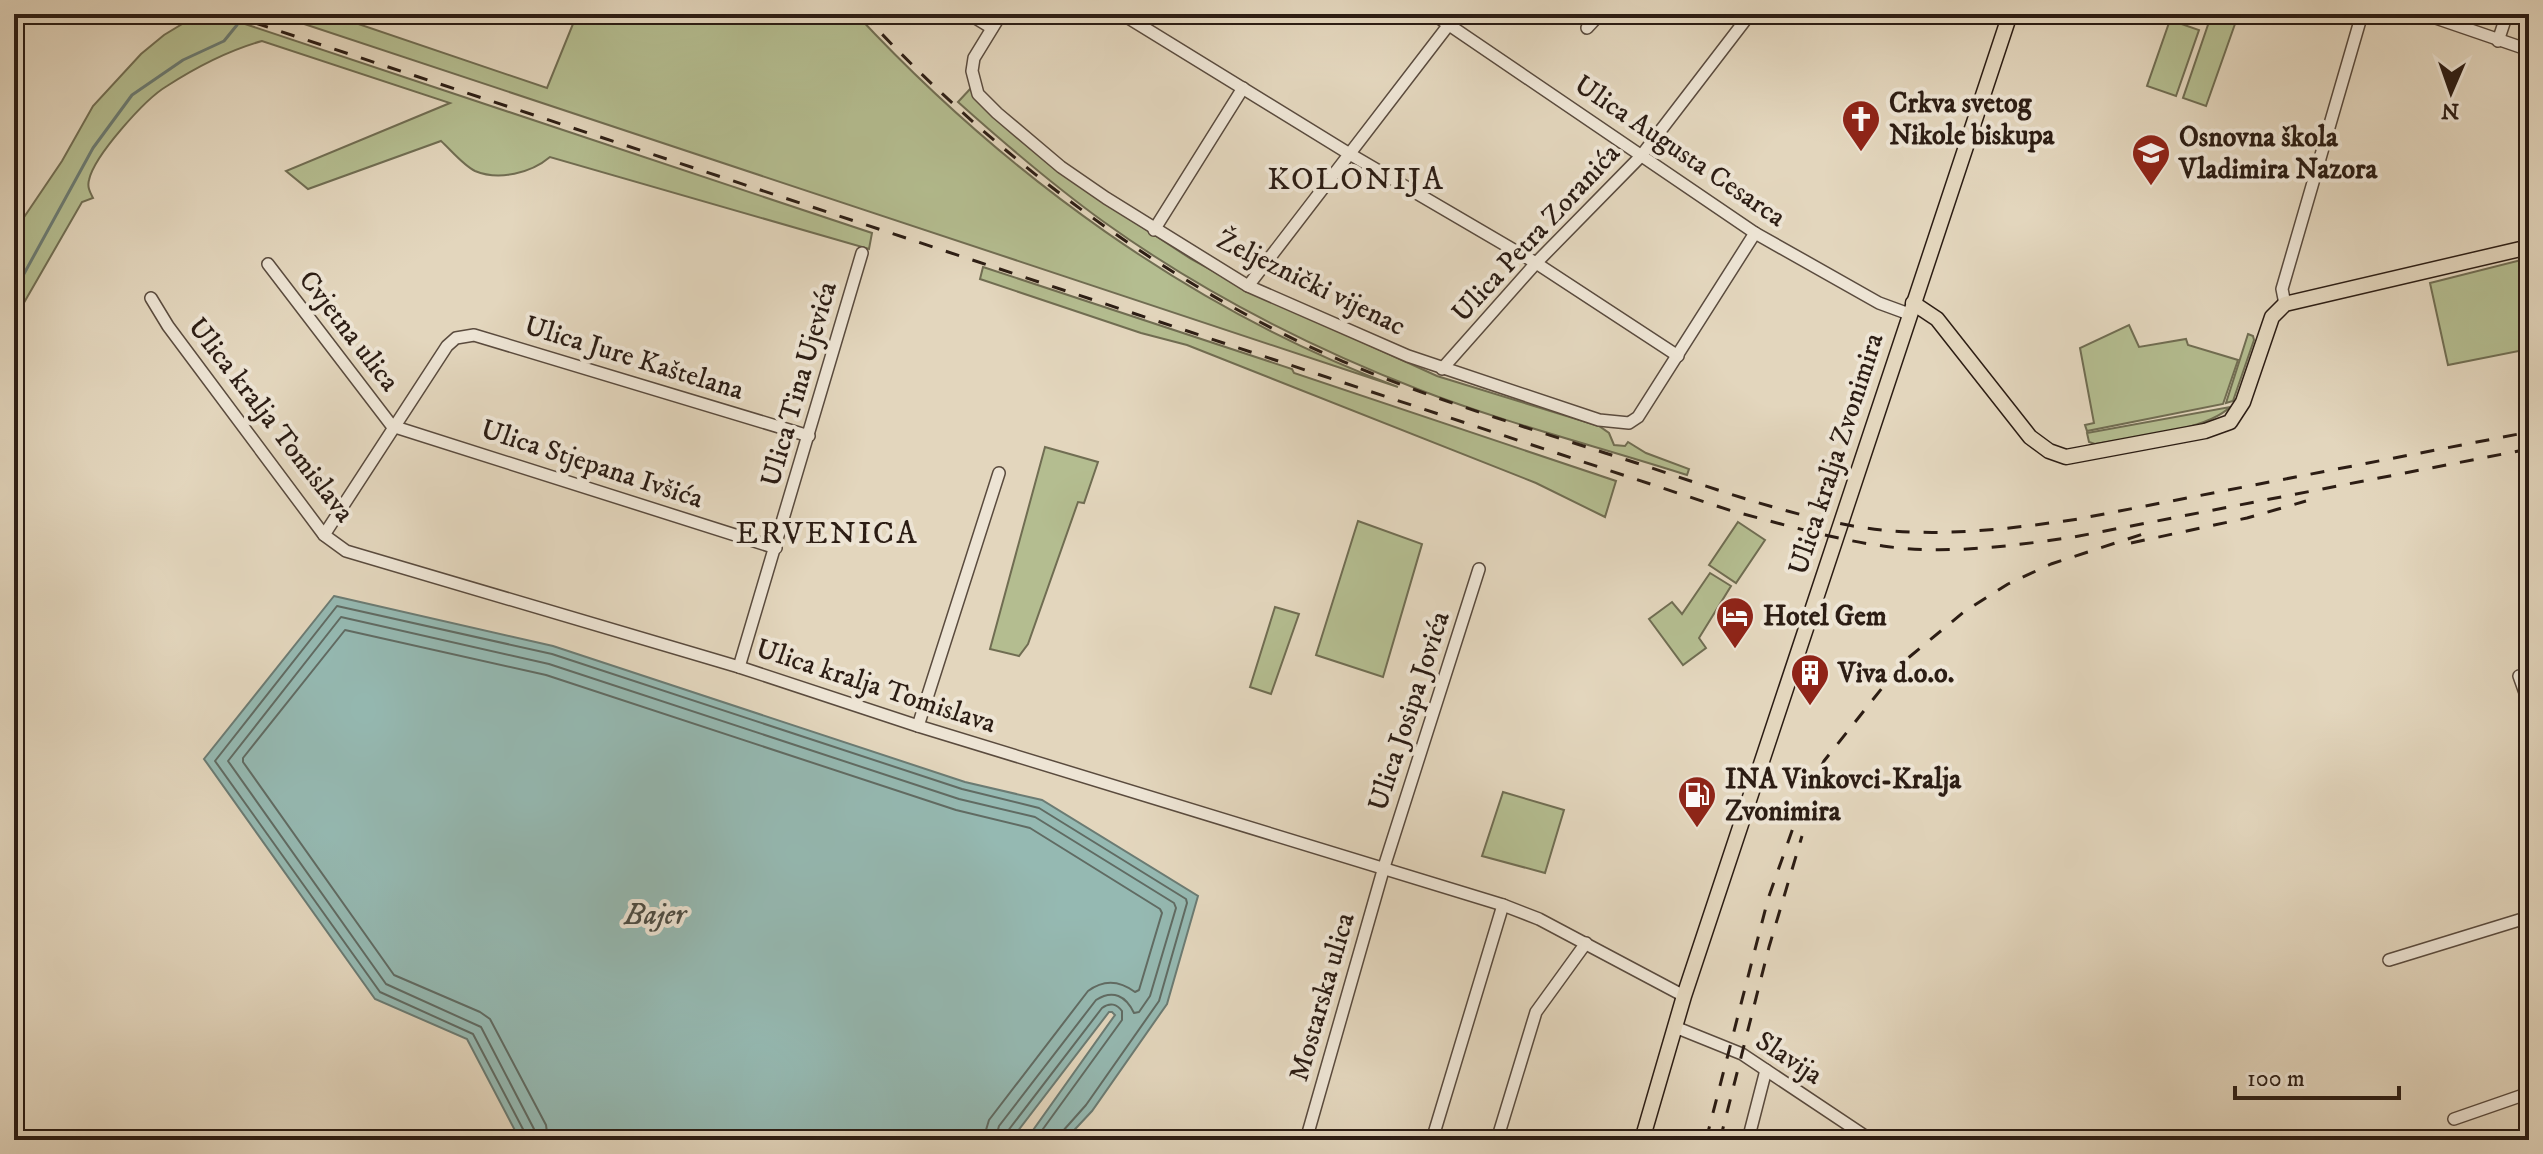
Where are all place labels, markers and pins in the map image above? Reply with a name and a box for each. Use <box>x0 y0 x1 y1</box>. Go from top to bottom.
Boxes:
place label: Crkva svetog Nikole biskupa <box>1889 86 2056 153</box>
church icon: Crkva svetog Nikole biskupa <box>1840 98 1882 153</box>
place label: Osnovna škola Vladimira Nazora <box>2178 120 2379 187</box>
school or university icon: Osnovna škola Vladimira Nazora <box>2130 132 2172 187</box>
hotel icon: Hotel Gem <box>1714 595 1756 650</box>
place label: Hotel Gem <box>1763 599 1887 634</box>
building icon: Viva d.o.o. <box>1789 652 1831 707</box>
place label: Viva d.o.o. <box>1837 656 1954 691</box>
place label: INA Vinkovci-Kralja Zvonimira <box>1725 762 1962 829</box>
fuel station icon: INA Vinkovci-Kralja Zvonimira <box>1676 774 1718 829</box>

